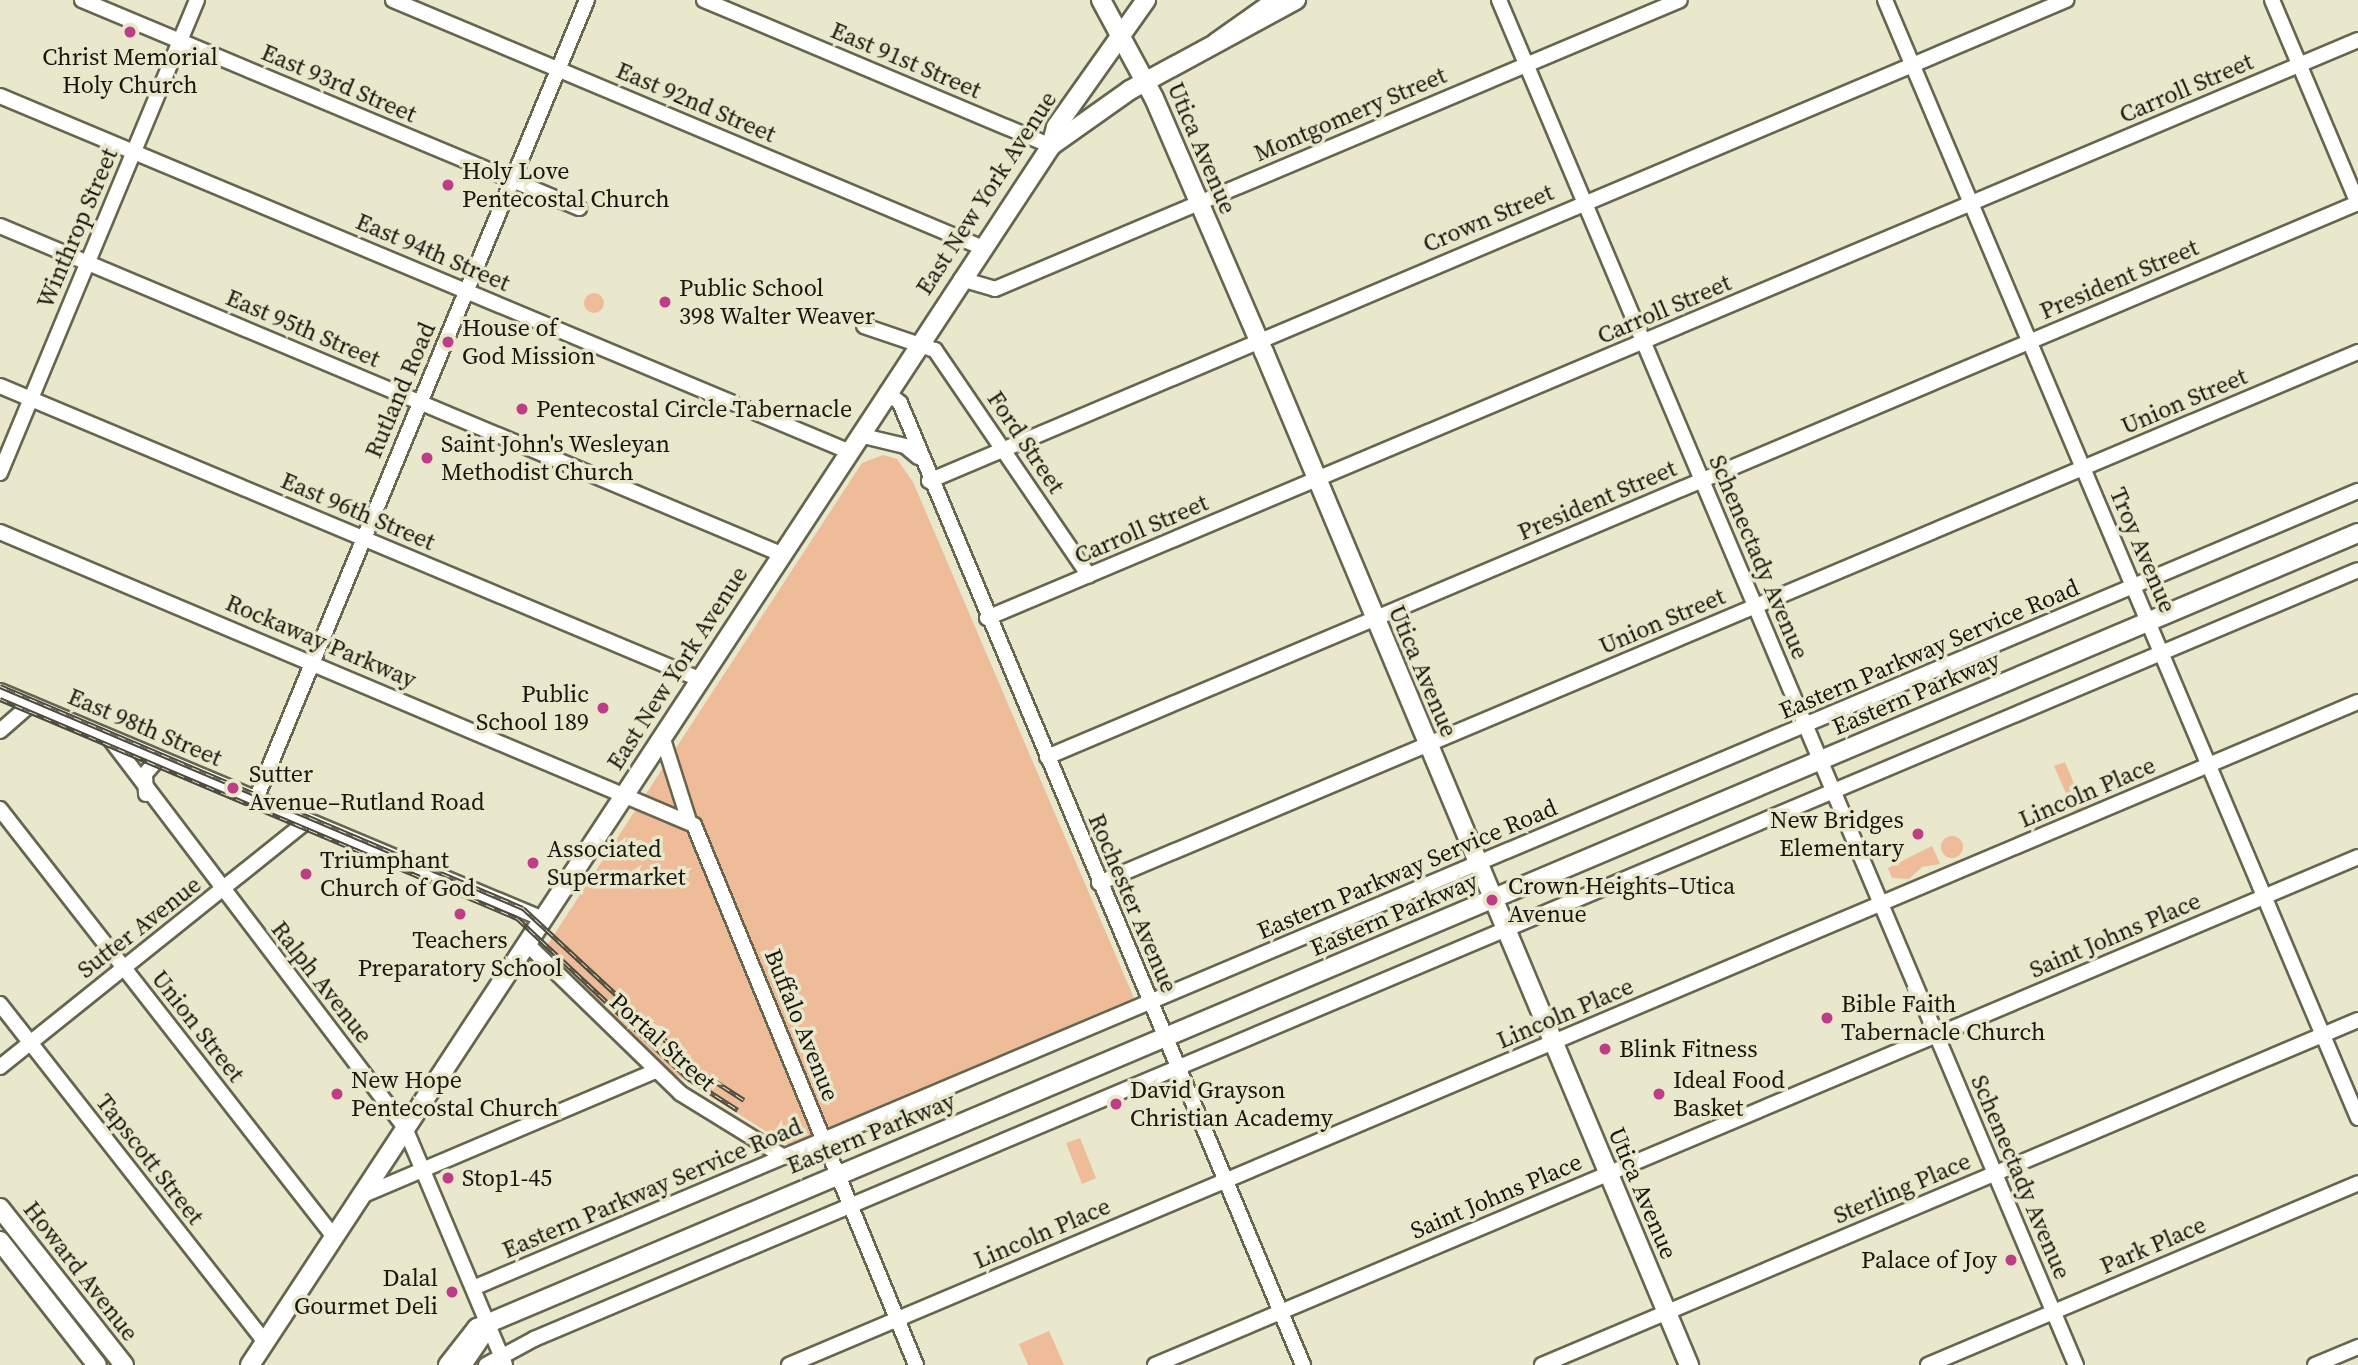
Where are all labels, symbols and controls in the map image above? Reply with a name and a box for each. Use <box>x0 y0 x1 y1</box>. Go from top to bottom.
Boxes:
street label: East 91st Street <box>827 15 985 105</box>
marker: Christ Memorial Holy Church <box>122 24 138 40</box>
street label: East 93rd Street <box>257 37 421 129</box>
place label: Christ Memorial Holy Church <box>42 43 218 99</box>
street label: Carroll Street <box>2115 47 2257 129</box>
street label: East 92nd Street <box>612 55 780 149</box>
street label: Montgomery Street <box>1250 60 1450 168</box>
street label: Utica Avenue <box>1161 78 1243 218</box>
street label: East New York Avenue <box>909 86 1063 300</box>
street label: Winthrop Street <box>30 144 124 312</box>
place label: Holy Love Pentecostal Church <box>462 157 670 213</box>
marker: Holy Love Pentecostal Church <box>440 177 456 193</box>
street label: Crown Street <box>1419 178 1557 258</box>
street label: East 94th Street <box>352 207 514 297</box>
street label: President Street <box>2035 233 2203 325</box>
street label: Carroll Street <box>1593 268 1735 350</box>
place label: Public School 398 Walter Weaver <box>679 274 876 330</box>
street label: East 95th Street <box>222 283 384 373</box>
marker: Public School 398 Walter Weaver <box>657 294 673 310</box>
place label: House of God Mission <box>462 314 595 370</box>
street label: Rutland Road <box>359 318 441 462</box>
marker: House of God Mission <box>440 334 456 350</box>
street label: Union Street <box>2117 362 2251 440</box>
street label: Ford Street <box>981 385 1071 499</box>
place label: Pentecostal Circle Tabernacle <box>536 395 853 423</box>
marker: Pentecostal Circle Tabernacle <box>514 401 530 417</box>
place label: Saint John's Wesleyan Methodist Church <box>441 430 671 486</box>
marker: Saint John's Wesleyan Methodist Church <box>419 450 435 466</box>
street label: Schenectady Avenue <box>1703 451 1815 663</box>
street label: President Street <box>1513 454 1681 546</box>
street label: East 96th Street <box>277 466 439 556</box>
street label: Troy Avenue <box>2104 483 2182 617</box>
street label: Carroll Street <box>1070 488 1212 570</box>
street label: East New York Avenue <box>600 561 754 775</box>
street label: Eastern Parkway Service Road <box>1775 573 2083 725</box>
street label: Union Street <box>1595 582 1729 660</box>
street label: Rockaway Parkway <box>221 588 421 694</box>
street label: Utica Avenue <box>1382 601 1464 741</box>
street label: Eastern Parkway <box>1828 645 2004 741</box>
place label: Public School 189 <box>476 680 589 736</box>
street label: East 98th Street <box>64 682 226 772</box>
marker: Public School 189 <box>595 700 611 716</box>
street label: Lincoln Place <box>2015 750 2159 834</box>
place label: Sutter Avenue–Rutland Road <box>249 760 485 816</box>
marker: Sutter Avenue–Rutland Road <box>223 778 243 798</box>
street label: Eastern Parkway Service Road <box>1253 793 1561 945</box>
place label: New Bridges Elementary <box>1770 806 1904 862</box>
street label: Rochester Avenue <box>1082 809 1184 997</box>
marker: New Bridges Elementary <box>1910 826 1926 842</box>
place label: Associated Supermarket <box>547 835 685 891</box>
place label: Triumphant Church of God <box>320 846 475 902</box>
marker: Associated Supermarket <box>525 855 541 871</box>
marker: Triumphant Church of God <box>298 866 314 882</box>
street label: Eastern Parkway <box>1306 866 1482 962</box>
street label: Sutter Avenue <box>72 870 206 984</box>
place label: Crown Heights–Utica Avenue <box>1508 872 1735 928</box>
street label: Saint Johns Place <box>2025 886 2205 984</box>
marker: Crown Heights–Utica Avenue <box>1482 890 1502 910</box>
marker: Teachers Preparatory School <box>452 906 468 922</box>
street label: Ralph Avenue <box>265 915 379 1049</box>
place label: Teachers Preparatory School <box>358 926 562 982</box>
street label: Buffalo Avenue <box>758 945 846 1105</box>
street label: Union Street <box>145 964 251 1088</box>
street label: Lincoln Place <box>1493 971 1637 1055</box>
street label: Portal Street <box>604 987 722 1097</box>
place label: Bible Faith Tabernacle Church <box>1841 990 2045 1046</box>
marker: Bible Faith Tabernacle Church <box>1819 1010 1835 1026</box>
place label: Blink Fitness <box>1619 1035 1758 1063</box>
marker: Blink Fitness <box>1597 1041 1613 1057</box>
place label: New Hope Pentecostal Church <box>351 1066 559 1122</box>
place label: Ideal Food Basket <box>1673 1066 1785 1122</box>
street label: Schenectady Avenue <box>1965 1071 2077 1283</box>
place label: David Grayson Christian Academy <box>1130 1076 1333 1132</box>
marker: New Hope Pentecostal Church <box>329 1086 345 1102</box>
street label: Eastern Parkway <box>783 1086 959 1180</box>
marker: Ideal Food Basket <box>1651 1086 1667 1102</box>
street label: Tapscott Street <box>90 1088 210 1230</box>
marker: David Grayson Christian Academy <box>1108 1096 1124 1112</box>
street label: Eastern Parkway Service Road <box>498 1112 806 1264</box>
street label: Utica Avenue <box>1602 1123 1684 1263</box>
street label: Sterling Place <box>1829 1146 1975 1230</box>
street label: Saint Johns Place <box>1406 1147 1586 1245</box>
place label: Stop1-45 <box>462 1164 552 1192</box>
marker: Stop1-45 <box>440 1170 456 1186</box>
street label: Lincoln Place <box>970 1191 1114 1275</box>
street label: Howard Avenue <box>17 1195 145 1347</box>
street label: Park Place <box>2096 1210 2210 1280</box>
place label: Palace of Joy <box>1861 1246 1997 1274</box>
marker: Palace of Joy <box>2003 1252 2019 1268</box>
place label: Dalal Gourmet Deli <box>294 1264 438 1320</box>
marker: Dalal Gourmet Deli <box>444 1284 460 1300</box>

